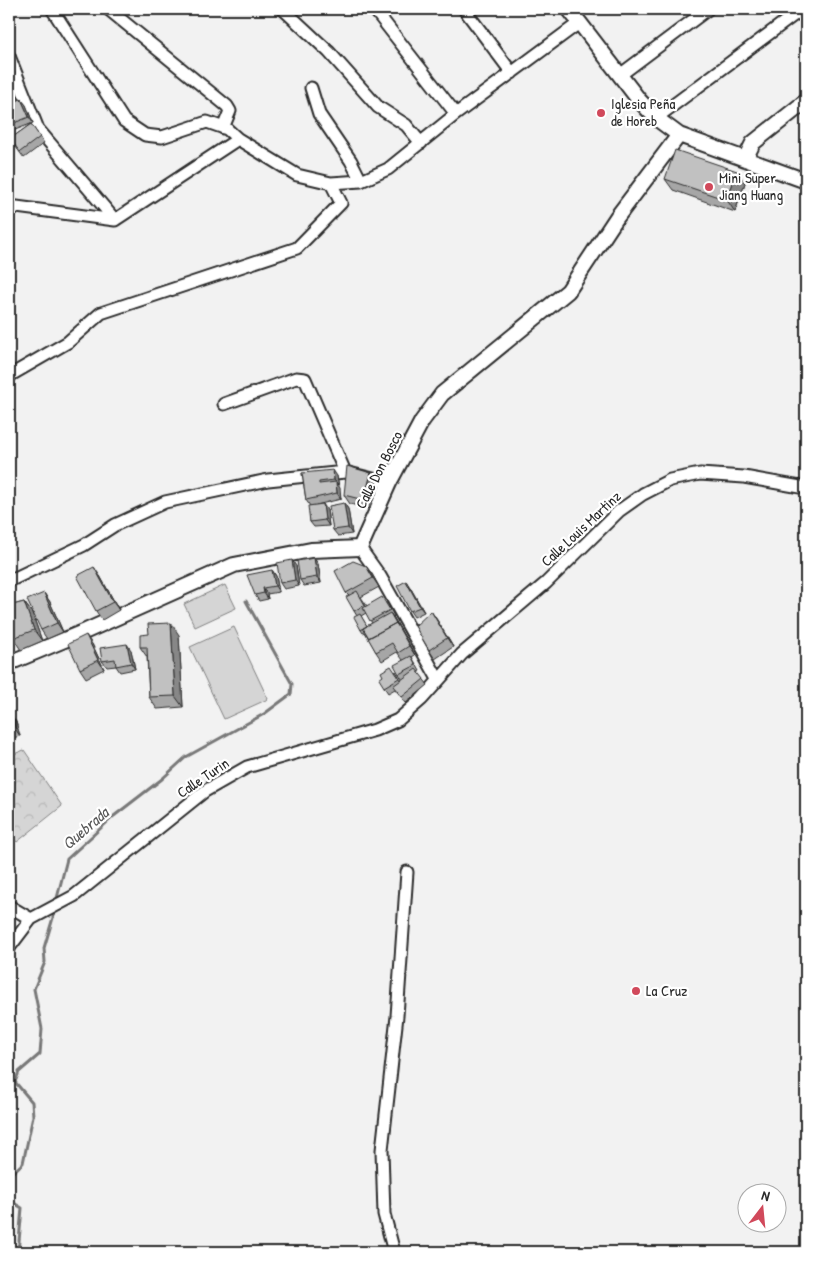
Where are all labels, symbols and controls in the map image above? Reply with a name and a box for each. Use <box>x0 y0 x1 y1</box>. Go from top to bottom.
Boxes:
place label: Iglesia Peña de Horeb <box>611 93 676 131</box>
marker: Iglesia Peña de Horeb <box>595 107 607 119</box>
place label: Mini Super Jiang Huang <box>719 167 783 205</box>
marker: Mini Super Jiang Huang <box>703 181 715 193</box>
street label: Calle Don Bosco <box>350 427 407 512</box>
street label: Calle Louis Martinz <box>536 486 626 571</box>
street label: Calle Turin <box>172 752 233 803</box>
water label: Quebrada <box>57 801 114 854</box>
place label: La Cruz <box>646 980 688 1001</box>
marker: La Cruz <box>630 985 642 997</box>
north arrow <box>738 1184 788 1234</box>
text: N <box>760 1185 772 1205</box>

